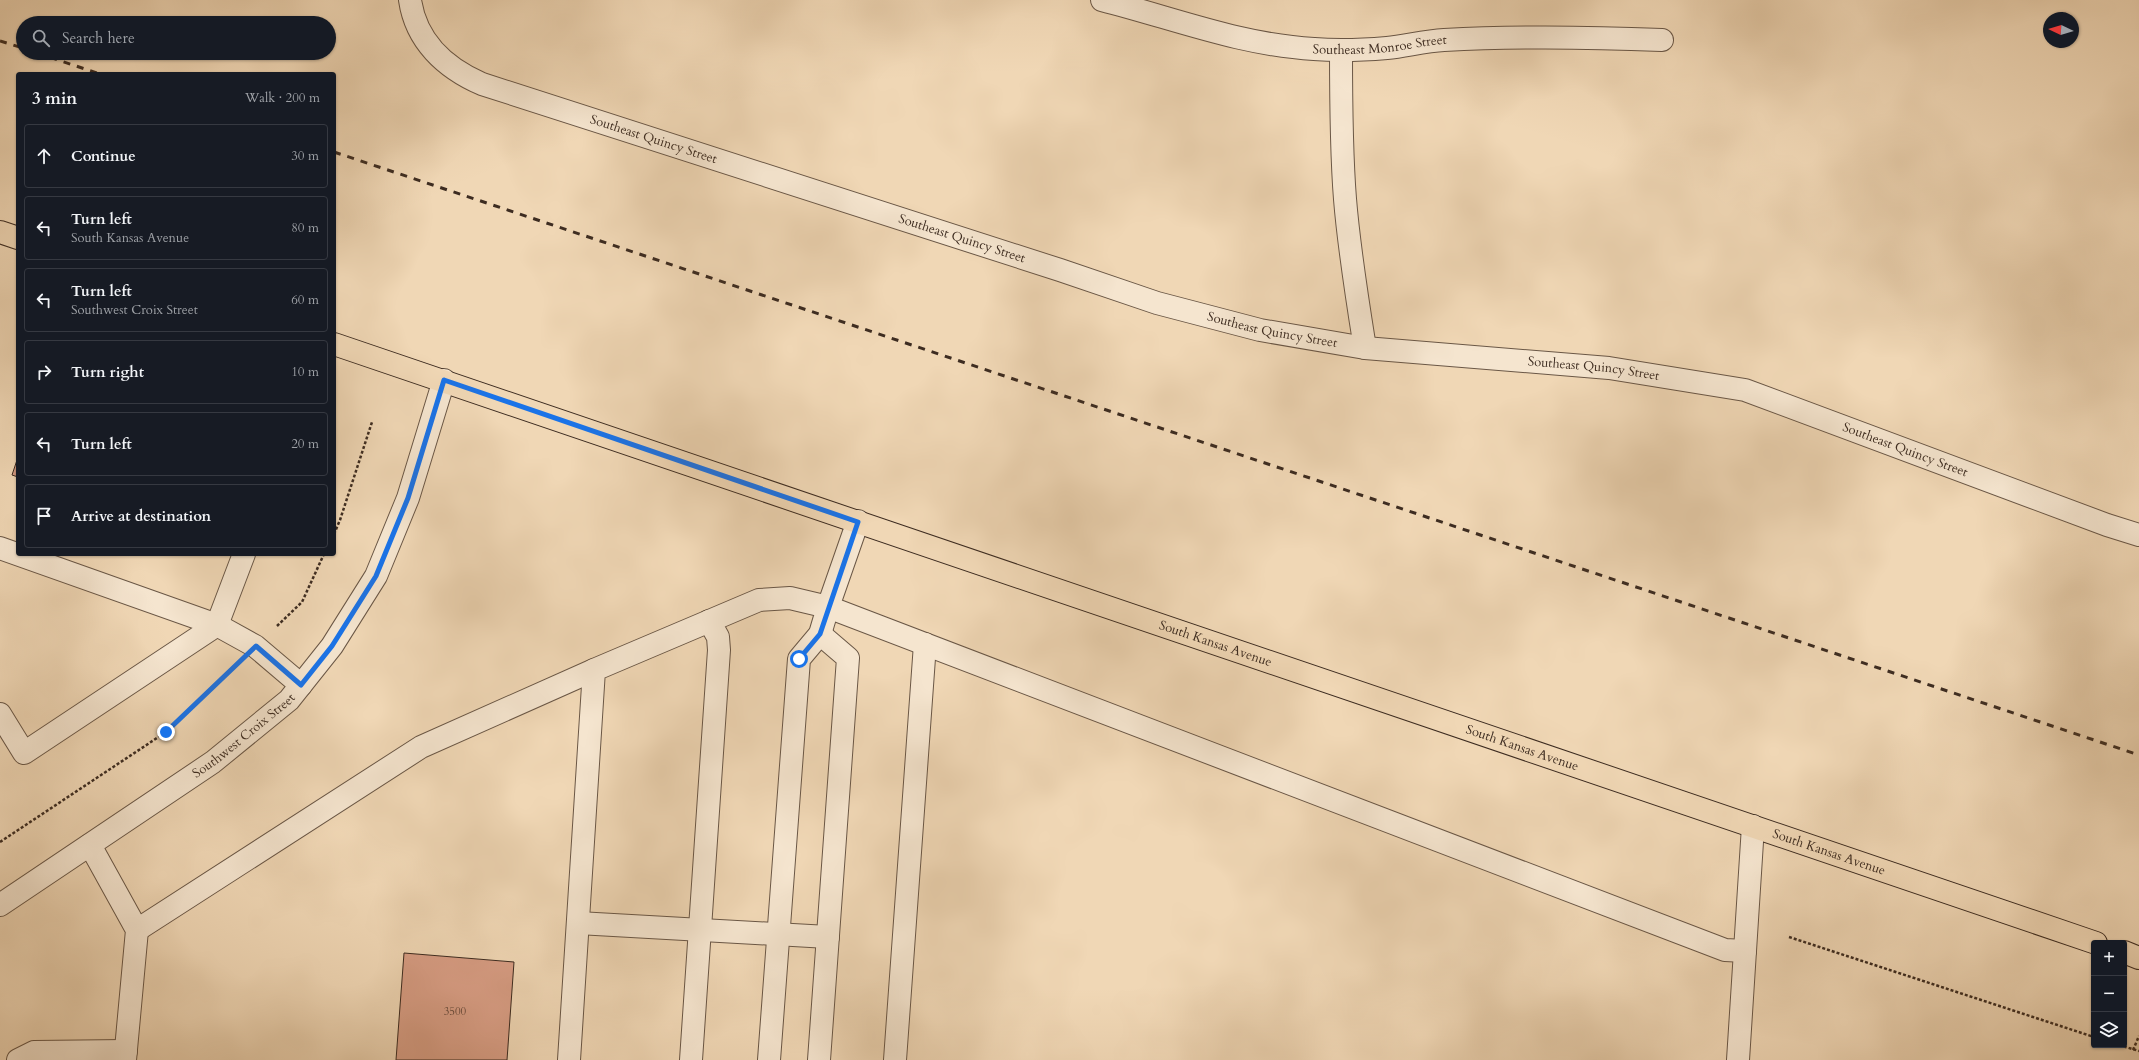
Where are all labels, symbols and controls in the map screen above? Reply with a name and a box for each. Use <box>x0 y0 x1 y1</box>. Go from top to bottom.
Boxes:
north arrow <box>2043 12 2079 48</box>
search box <box>16 16 336 60</box>
icon: search <box>30 27 52 49</box>
text: Search here <box>62 28 135 48</box>
street label: Southeast Monroe Street <box>1312 31 1447 59</box>
text: 3 min <box>32 87 77 110</box>
text: Walk · 200 m <box>245 89 320 107</box>
street label: Southeast Quincy Street <box>588 110 719 168</box>
icon: ahead <box>33 145 55 167</box>
text: Continue <box>71 146 136 166</box>
text: 30 m <box>291 147 319 165</box>
text: Turn left <box>71 209 132 229</box>
street label: Southeast Quincy Street <box>896 210 1028 267</box>
icon: left <box>33 217 55 239</box>
text: 80 m <box>291 219 319 237</box>
text: South Kansas Avenue <box>71 229 189 247</box>
text: Turn left <box>71 281 132 301</box>
icon: left <box>33 289 55 311</box>
text: 60 m <box>291 291 319 309</box>
text: Southwest Croix Street <box>71 301 198 319</box>
street label: Southeast Quincy Street <box>1205 308 1339 352</box>
street label: Southeast Quincy Street <box>1527 352 1661 385</box>
icon: right <box>33 361 55 383</box>
text: Turn right <box>71 362 144 382</box>
text: 10 m <box>291 363 319 381</box>
street label: Southeast Quincy Street <box>1840 418 1970 481</box>
icon: left <box>33 433 55 455</box>
text: Turn left <box>71 434 132 454</box>
text: 20 m <box>291 435 319 453</box>
icon: arrive <box>33 505 55 527</box>
text: Arrive at destination <box>71 506 211 526</box>
street label: South Kansas Avenue <box>1157 616 1274 671</box>
route start <box>790 650 808 668</box>
street label: Southwest Croix Street <box>189 690 300 782</box>
street label: South Kansas Avenue <box>1463 720 1581 776</box>
route end <box>157 723 175 741</box>
street label: South Kansas Avenue <box>1770 825 1888 880</box>
map controls <box>2091 940 2127 1048</box>
button: + <box>2091 940 2127 976</box>
button: − <box>2091 976 2127 1012</box>
house number: 3500 <box>444 1004 467 1019</box>
button: layers <box>2091 1012 2127 1048</box>

